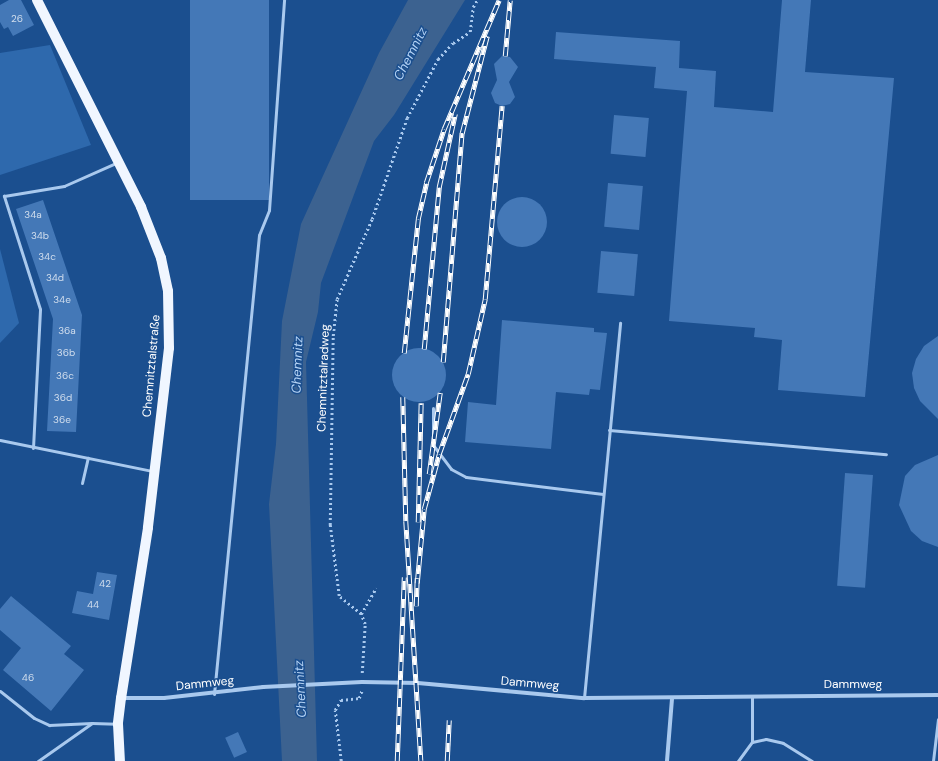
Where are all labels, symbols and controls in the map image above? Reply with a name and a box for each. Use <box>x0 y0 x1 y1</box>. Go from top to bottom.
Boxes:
house number: 26 <box>11 13 23 25</box>
water label: Chemnitz <box>391 25 431 83</box>
house number: 34a <box>24 209 42 221</box>
house number: 34b <box>31 230 49 242</box>
house number: 34c <box>38 251 56 263</box>
house number: 34d <box>46 272 64 284</box>
house number: 34e <box>53 294 71 306</box>
street label: Chemnitztalstraße <box>140 314 164 418</box>
street label: Chemnitztalradweg <box>315 324 333 432</box>
house number: 36a <box>58 325 76 337</box>
water label: Chemnitz <box>289 336 307 394</box>
house number: 36b <box>57 347 75 359</box>
house number: 36c <box>56 370 74 382</box>
house number: 36d <box>54 392 72 404</box>
house number: 36e <box>53 414 71 426</box>
house number: 42 <box>99 578 111 590</box>
house number: 44 <box>87 599 99 611</box>
water label: Chemnitz <box>292 660 310 718</box>
house number: 46 <box>22 672 34 684</box>
street label: Dammweg <box>175 674 235 694</box>
street label: Dammweg <box>500 674 560 694</box>
street label: Dammweg <box>824 678 882 692</box>

